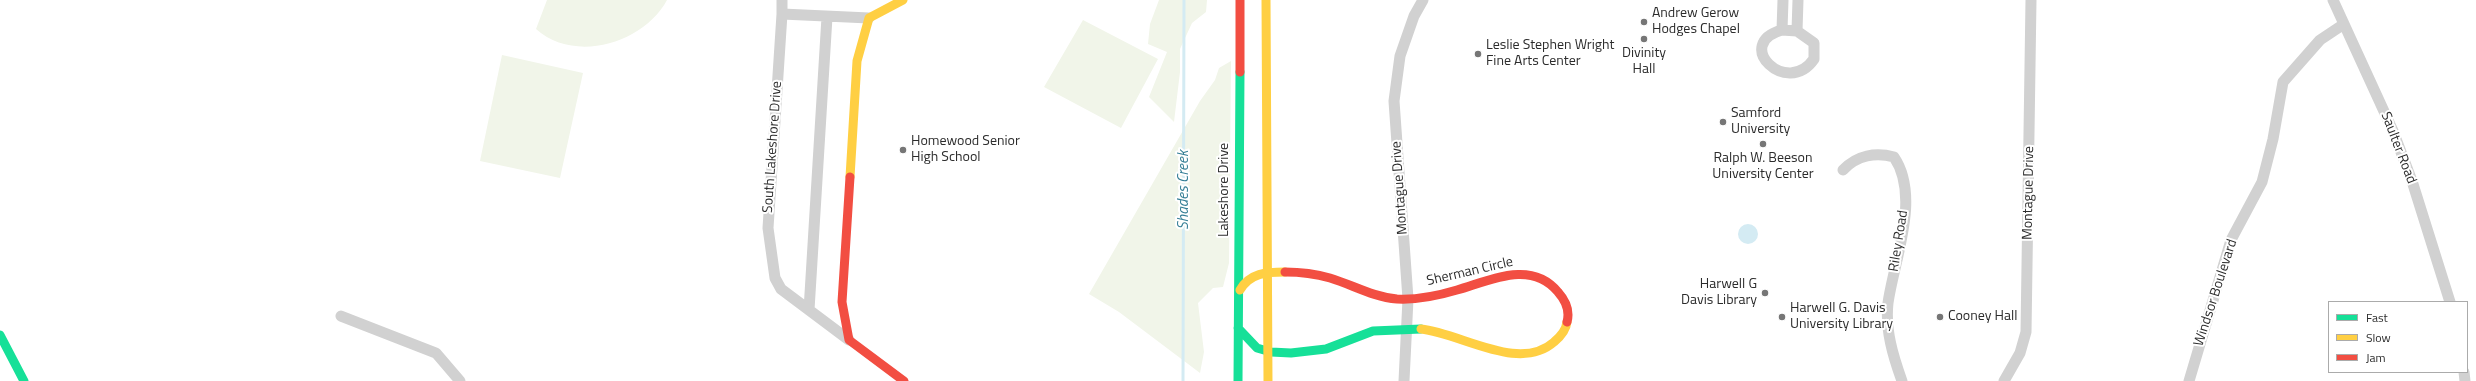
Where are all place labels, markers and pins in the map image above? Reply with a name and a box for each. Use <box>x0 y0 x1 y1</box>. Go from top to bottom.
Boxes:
place label: Andrew Gerow Hodges Chapel <box>1652 6 1740 38</box>
marker: Andrew Gerow Hodges Chapel <box>1639 17 1649 27</box>
marker: Divinity Hall <box>1639 34 1649 44</box>
place label: Leslie Stephen Wright Fine Arts Center <box>1486 38 1614 70</box>
place label: Divinity Hall <box>1622 46 1666 78</box>
marker: Leslie Stephen Wright Fine Arts Center <box>1473 49 1483 59</box>
place label: Samford University <box>1731 106 1790 138</box>
marker: Samford University <box>1718 117 1728 127</box>
place label: Homewood Senior High School <box>911 134 1020 166</box>
marker: Ralph W. Beeson University Center <box>1758 139 1768 149</box>
marker: Homewood Senior High School <box>898 145 908 155</box>
place label: Ralph W. Beeson University Center <box>1712 151 1814 184</box>
place label: Harwell G Davis Library <box>1681 277 1757 310</box>
marker: Harwell G Davis Library <box>1760 288 1770 298</box>
place label: Harwell G. Davis University Library <box>1790 301 1893 334</box>
place label: Cooney Hall <box>1948 309 2017 325</box>
marker: Harwell G. Davis University Library <box>1777 312 1787 322</box>
marker: Cooney Hall <box>1935 312 1945 322</box>

